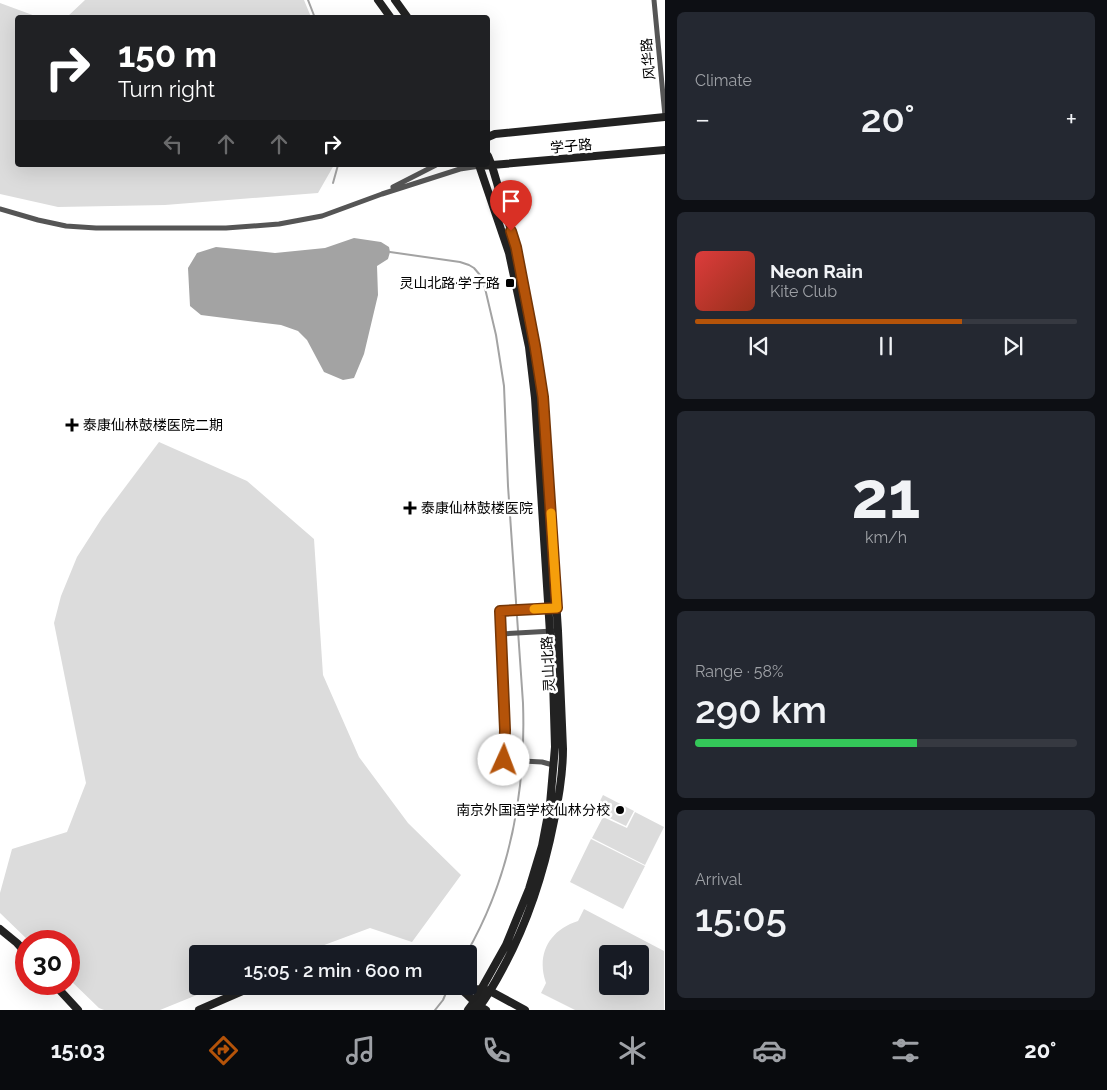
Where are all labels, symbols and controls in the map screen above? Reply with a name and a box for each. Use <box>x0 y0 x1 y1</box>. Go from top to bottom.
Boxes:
text: 150 m <box>118 34 217 75</box>
icon: right <box>35 35 100 100</box>
street label: 风华路 <box>638 37 658 81</box>
text: Climate <box>695 71 752 90</box>
text: Turn right <box>118 76 215 102</box>
text: 20° <box>861 96 915 141</box>
text: − <box>695 103 710 136</box>
text: + <box>1065 103 1077 136</box>
icon: left <box>159 130 187 158</box>
icon: ahead <box>212 130 240 158</box>
icon: ahead <box>265 130 293 158</box>
icon: right <box>318 130 346 158</box>
street label: 学子路 <box>549 136 593 156</box>
pin <box>490 180 532 231</box>
icon: arrive <box>497 187 525 215</box>
text: Neon Rain <box>770 260 863 282</box>
place label: 灵山北路·学子路 <box>399 275 500 291</box>
marker: 灵山北路·学子路 <box>504 277 516 289</box>
text: Kite Club <box>770 282 837 301</box>
icon: previous <box>745 332 773 360</box>
icon: pause <box>872 332 900 360</box>
icon: next <box>999 332 1027 360</box>
place label: 泰康仙林鼓楼医院二期 <box>83 417 223 433</box>
marker: 泰康仙林鼓楼医院二期 <box>65 418 79 432</box>
text: 21 <box>852 457 920 533</box>
place label: 泰康仙林鼓楼医院 <box>421 500 533 516</box>
marker: 泰康仙林鼓楼医院 <box>403 501 417 515</box>
text: km/h <box>865 528 907 547</box>
street label: 灵山北路 <box>539 636 557 692</box>
text: Range · 58% <box>695 662 783 681</box>
text: 290 km <box>695 687 827 732</box>
position arrow <box>477 733 529 785</box>
place label: 南京外国语学校仙林分校 <box>456 802 610 818</box>
marker: 南京外国语学校仙林分校 <box>614 804 626 816</box>
text: Arrival <box>695 870 742 889</box>
text: 15:05 <box>695 895 787 940</box>
speed limit sign: 30 <box>15 930 80 995</box>
map controls <box>599 945 649 995</box>
button: sound <box>599 945 649 995</box>
text: 15:05 · 2 min · 600 m <box>244 959 422 981</box>
icon: directions <box>206 1033 241 1068</box>
icon: music <box>343 1033 378 1068</box>
icon: phone <box>479 1033 514 1068</box>
icon: climate <box>615 1033 650 1068</box>
icon: car <box>752 1033 787 1068</box>
icon: filters <box>888 1033 923 1068</box>
text: 15:03 <box>51 1037 105 1063</box>
text: 20° <box>1024 1037 1056 1063</box>

